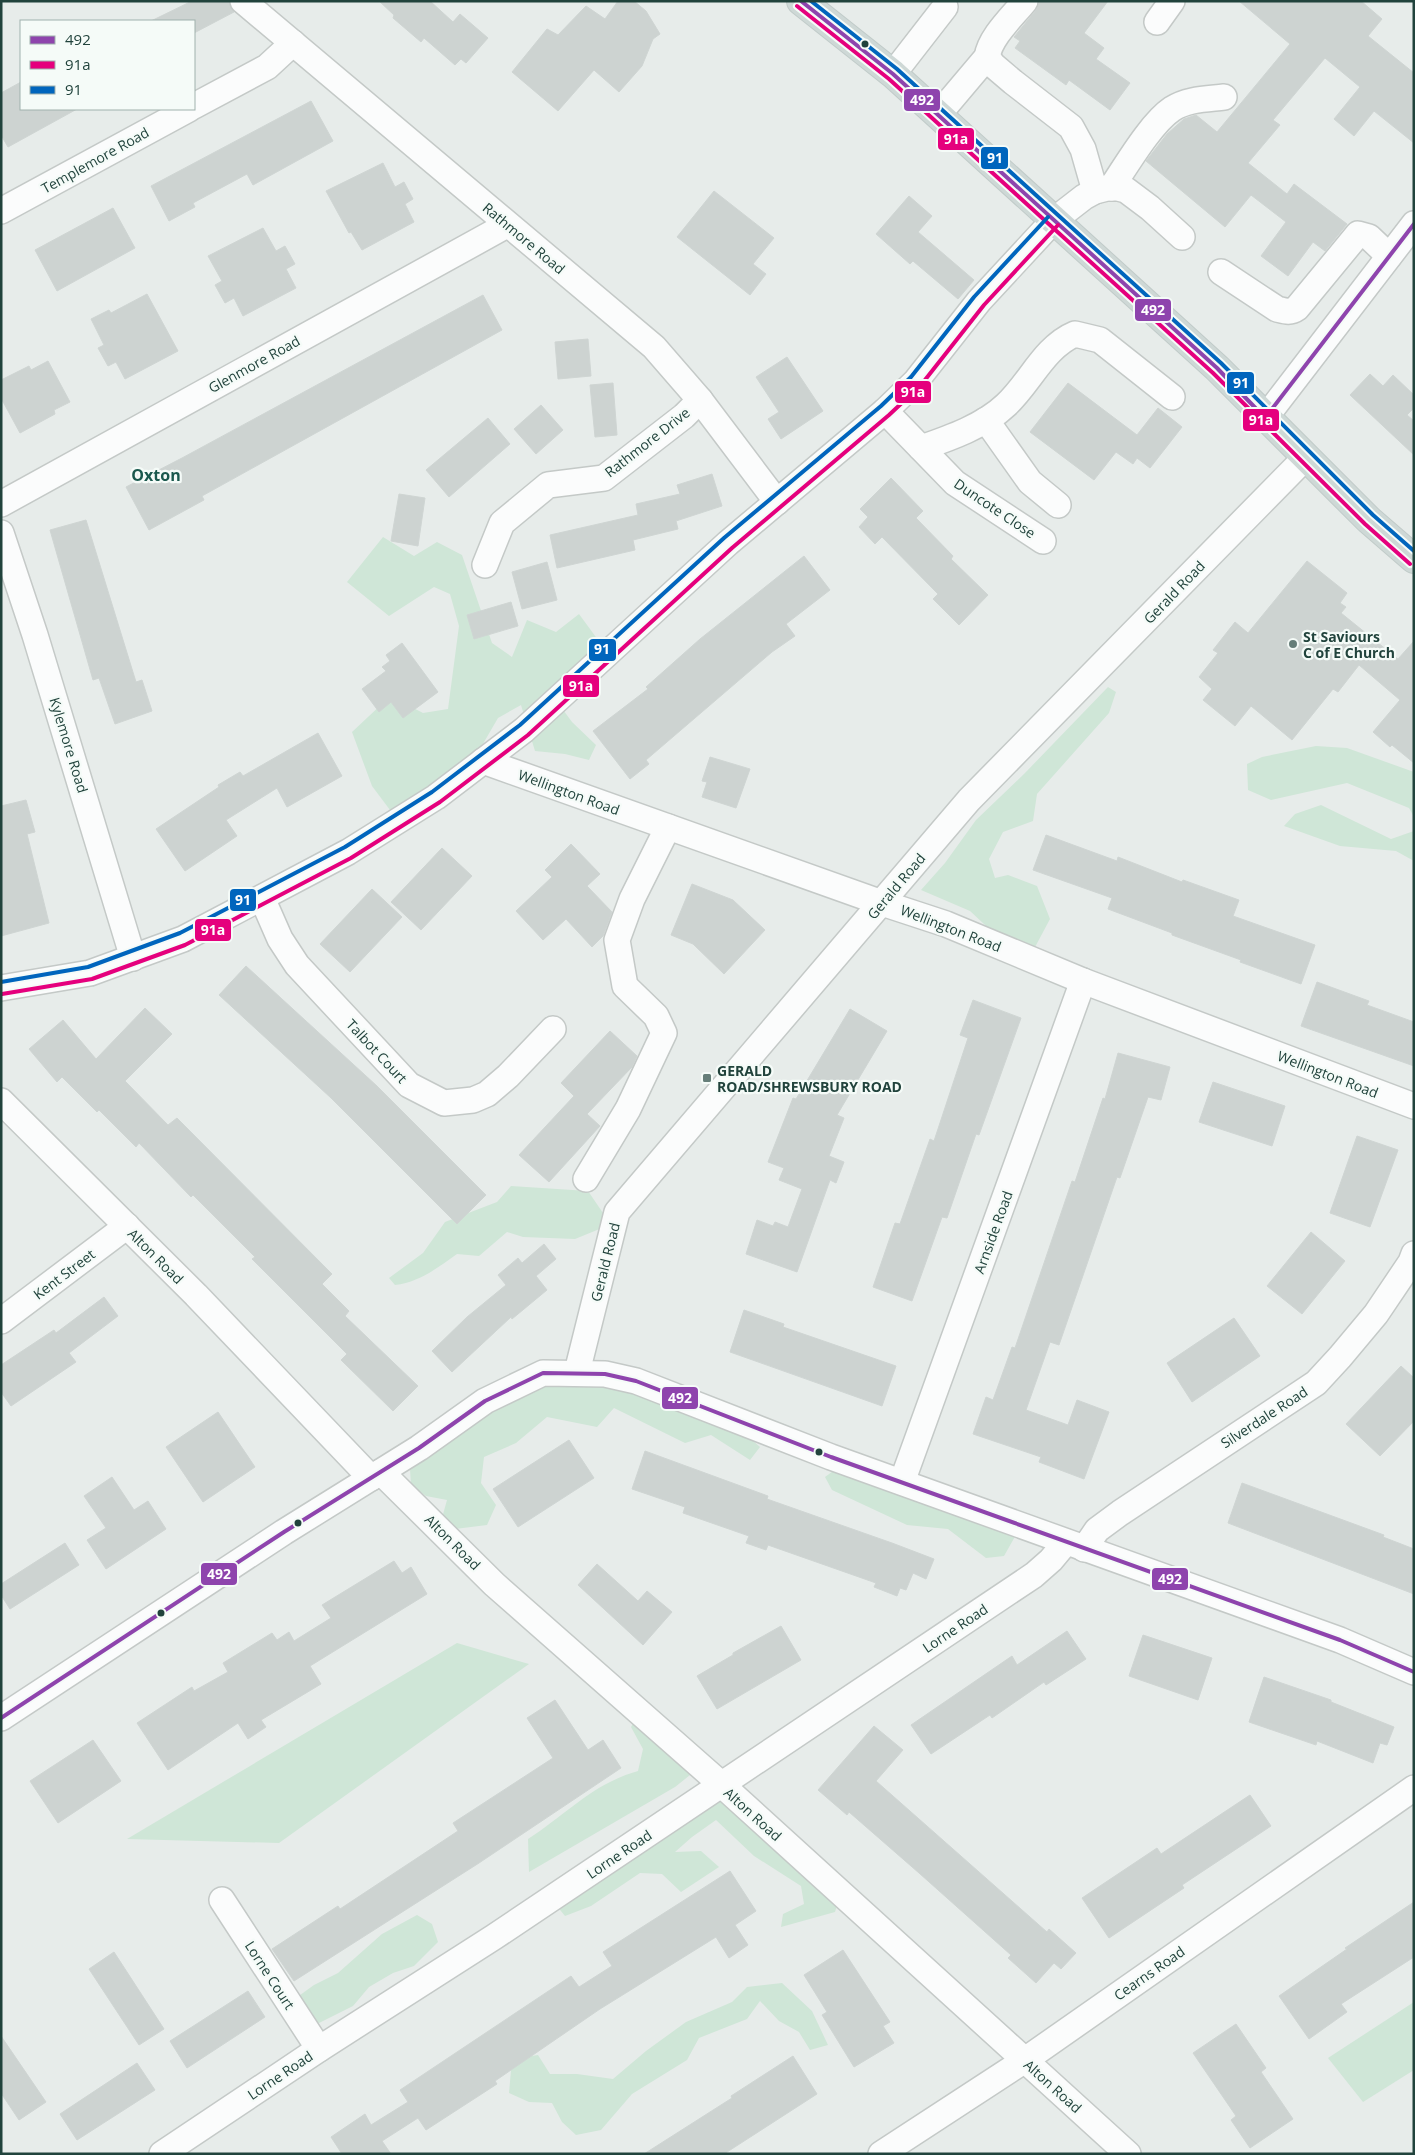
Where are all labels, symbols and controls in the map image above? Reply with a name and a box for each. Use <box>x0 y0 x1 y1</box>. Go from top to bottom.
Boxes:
legend <box>20 20 195 110</box>
text: 492 <box>65 29 91 49</box>
unlabelled marker <box>860 39 870 49</box>
text: 91a <box>65 54 91 74</box>
text: 91 <box>65 79 82 99</box>
line badge: 492 <box>903 88 941 112</box>
text: 492 <box>910 90 934 109</box>
street label: Templemore Road <box>38 122 152 198</box>
line badge: 91a <box>937 127 975 151</box>
text: 91a <box>944 129 968 148</box>
line badge: 91 <box>980 146 1009 170</box>
text: 91 <box>987 148 1003 167</box>
street label: Rathmore Road <box>479 198 569 278</box>
line badge: 492 <box>1134 298 1172 322</box>
text: 492 <box>1141 300 1165 319</box>
street label: Glenmore Road <box>205 331 303 397</box>
line badge: 91 <box>1226 371 1255 395</box>
text: 91 <box>1233 373 1249 392</box>
line badge: 91a <box>894 380 932 404</box>
text: 91a <box>901 382 925 401</box>
street label: Rathmore Drive <box>601 403 693 481</box>
line badge: 91a <box>1242 408 1280 432</box>
text: 91a <box>1249 410 1273 429</box>
district label: Oxton <box>131 464 181 486</box>
street label: Duncote Close <box>951 474 1039 542</box>
street label: Gerald Road <box>1139 556 1209 628</box>
place label: St Saviours C of E Church <box>1303 627 1395 662</box>
line badge: 91 <box>588 638 617 662</box>
marker: St Saviours C of E Church <box>1287 638 1299 650</box>
text: 91 <box>594 639 610 658</box>
line badge: 91a <box>562 674 600 698</box>
text: 91a <box>569 676 593 695</box>
street label: Kylemore Road <box>45 695 93 795</box>
street label: Wellington Road <box>516 765 622 819</box>
street label: Gerald Road <box>863 849 929 923</box>
line badge: 91 <box>229 888 257 912</box>
text: 91 <box>235 890 251 909</box>
street label: Wellington Road <box>898 900 1004 956</box>
line badge: 91a <box>194 918 232 942</box>
text: 91a <box>201 920 225 939</box>
street label: Talbot Court <box>342 1015 412 1087</box>
street label: Wellington Road <box>1275 1046 1381 1102</box>
place label: GERALD ROAD/SHREWSBURY ROAD <box>717 1061 902 1096</box>
marker: GERALD ROAD/SHREWSBURY ROAD <box>701 1072 713 1084</box>
street label: Arnside Road <box>969 1188 1017 1276</box>
street label: Gerald Road <box>586 1221 624 1303</box>
street label: Alton Road <box>124 1224 188 1288</box>
street label: Kent Street <box>29 1245 99 1303</box>
street label: Silverdale Road <box>1217 1382 1311 1452</box>
line badge: 492 <box>661 1386 699 1410</box>
text: 492 <box>668 1388 692 1407</box>
unlabelled marker <box>814 1447 824 1457</box>
street label: Alton Road <box>421 1510 485 1574</box>
unlabelled marker <box>293 1518 303 1528</box>
line badge: 492 <box>200 1562 238 1586</box>
text: 492 <box>207 1564 231 1583</box>
line badge: 492 <box>1151 1567 1189 1591</box>
text: 492 <box>1158 1569 1182 1588</box>
street label: Lorne Road <box>919 1599 991 1657</box>
unlabelled marker <box>156 1608 166 1618</box>
street label: Alton Road <box>720 1783 786 1845</box>
street label: Lorne Road <box>583 1825 655 1883</box>
street label: Lorne Court <box>241 1937 299 2013</box>
street label: Cearns Road <box>1110 1942 1188 2004</box>
street label: Lorne Road <box>244 2046 316 2104</box>
street label: Alton Road <box>1020 2055 1086 2117</box>

